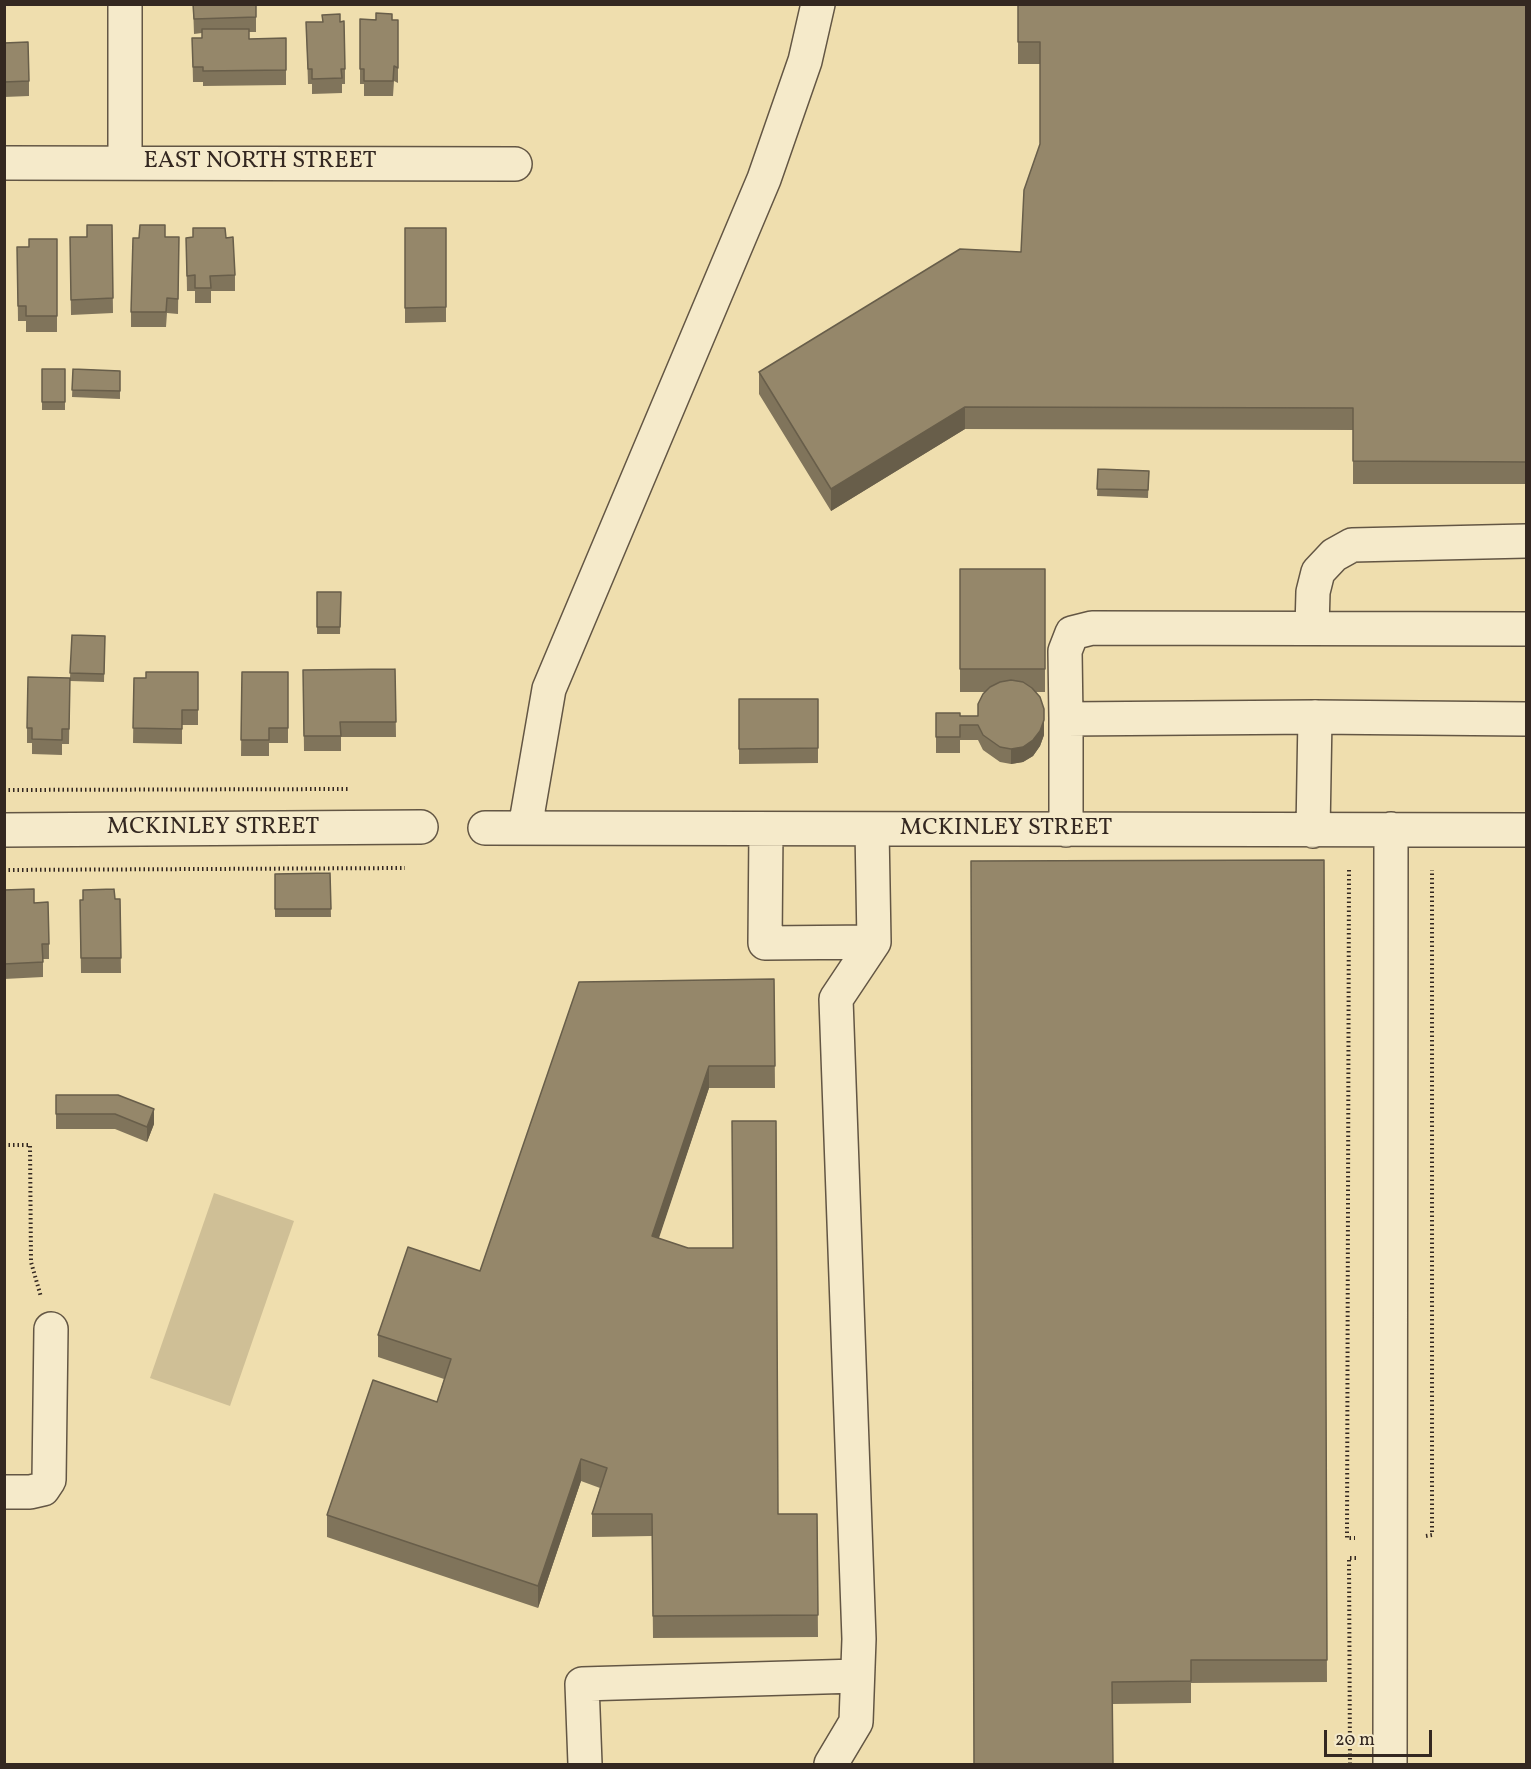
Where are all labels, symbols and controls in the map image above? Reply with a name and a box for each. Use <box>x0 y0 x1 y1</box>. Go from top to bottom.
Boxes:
street label: EAST NORTH STREET <box>143 149 377 177</box>
street label: MCKINLEY STREET <box>107 815 319 843</box>
street label: MCKINLEY STREET <box>900 816 1112 844</box>
scale bar <box>1327 1718 1435 1756</box>
text: 20 m <box>1335 1728 1375 1753</box>

